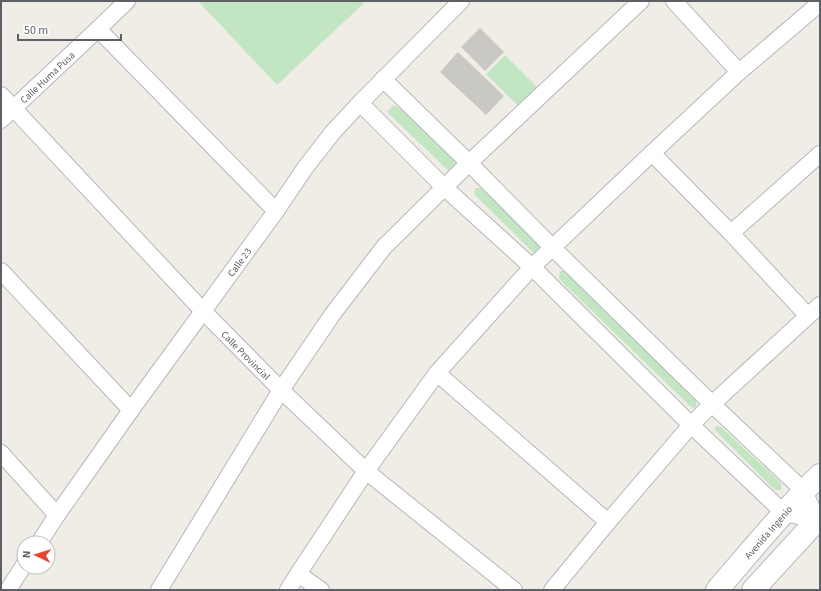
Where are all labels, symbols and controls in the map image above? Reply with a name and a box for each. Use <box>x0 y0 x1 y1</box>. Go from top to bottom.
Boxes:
scale bar <box>18 16 121 42</box>
text: 50 m <box>24 22 48 39</box>
street label: Calle Huma Pusa <box>17 49 78 107</box>
street label: Calle 23 <box>225 245 255 280</box>
street label: Calle Provincial <box>218 328 273 384</box>
street label: Avenida Ingenio <box>742 503 796 562</box>
north arrow <box>16 535 56 575</box>
text: N <box>19 550 34 559</box>

